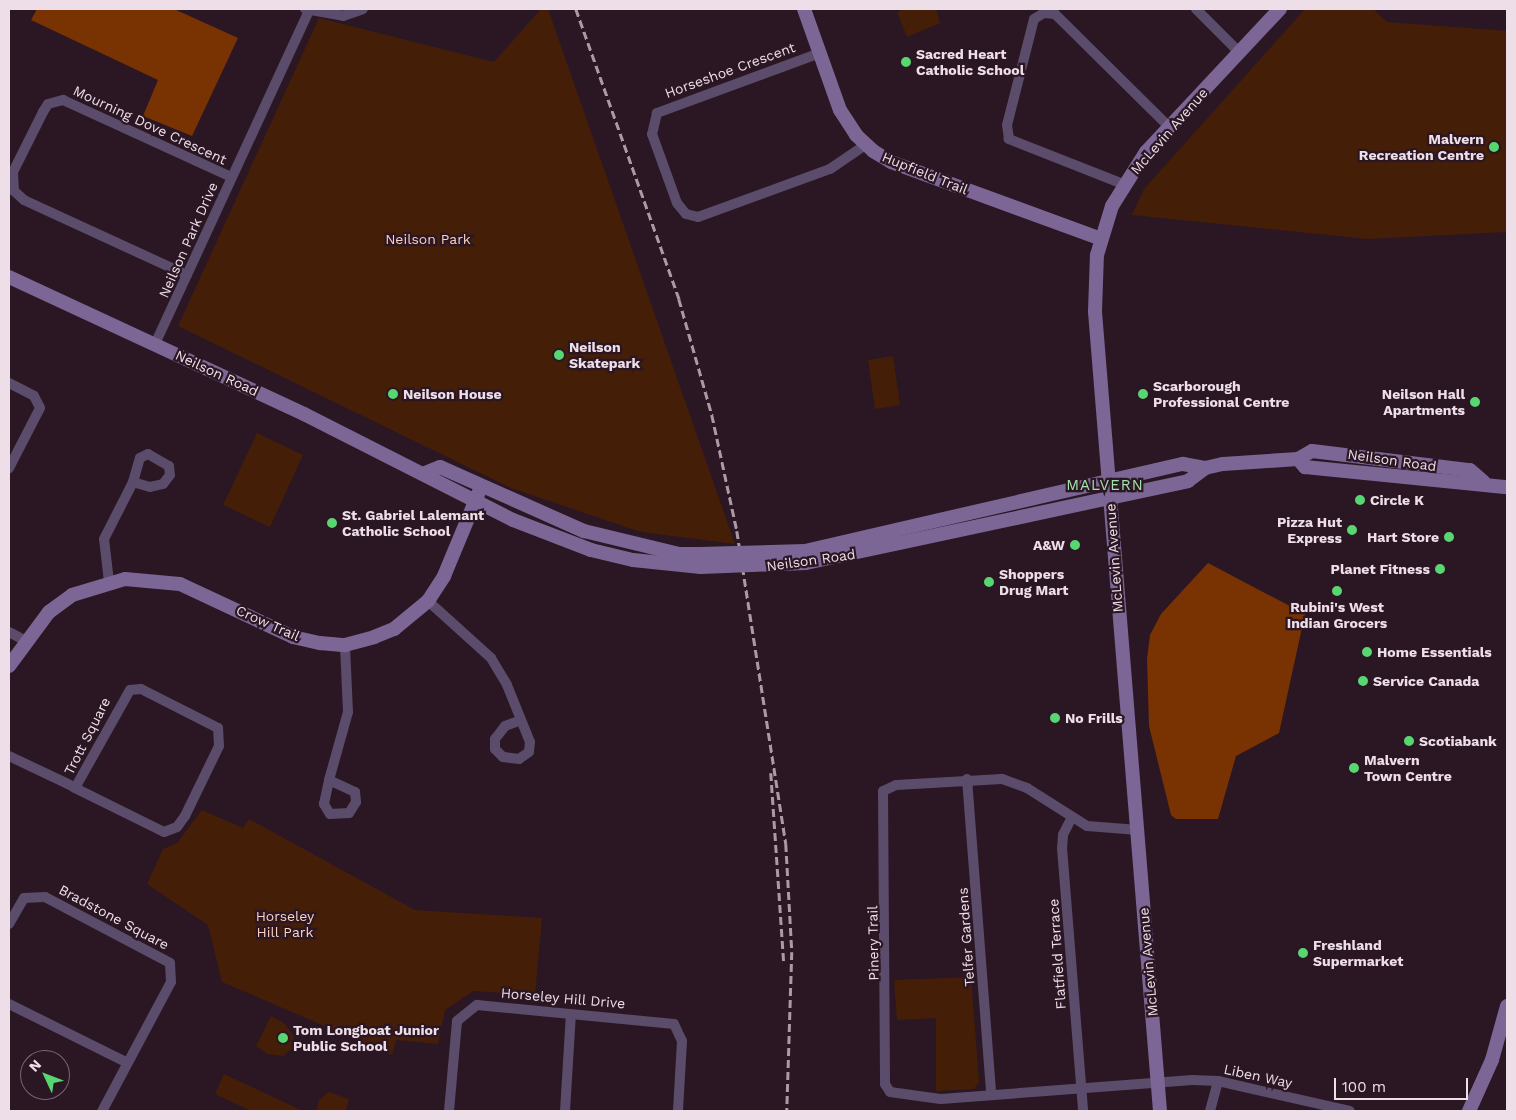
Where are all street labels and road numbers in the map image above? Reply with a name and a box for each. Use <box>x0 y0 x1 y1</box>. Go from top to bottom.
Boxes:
street label: Horseshoe Crescent <box>662 39 798 101</box>
street label: Mourning Dove Crescent <box>71 82 229 168</box>
street label: McLevin Avenue <box>1127 84 1211 178</box>
street label: Hupfield Trail <box>879 148 971 198</box>
street label: Neilson Park Drive <box>155 179 221 301</box>
street label: Neilson Road <box>173 346 261 400</box>
street label: Neilson Road <box>1346 445 1438 475</box>
street label: McLevin Avenue <box>1102 503 1126 613</box>
street label: Neilson Road <box>765 545 857 575</box>
street label: Crow Trail <box>233 601 303 645</box>
street label: Trott Square <box>60 694 114 778</box>
street label: Bradstone Square <box>56 881 172 953</box>
street label: Telfer Gardens <box>954 887 978 987</box>
street label: Flatfield Terrace <box>1045 898 1069 1010</box>
street label: Pinery Trail <box>864 905 882 981</box>
street label: McLevin Avenue <box>1135 907 1161 1017</box>
street label: Horseley Hill Drive <box>500 984 626 1012</box>
street label: Liben Way <box>1222 1061 1294 1091</box>

